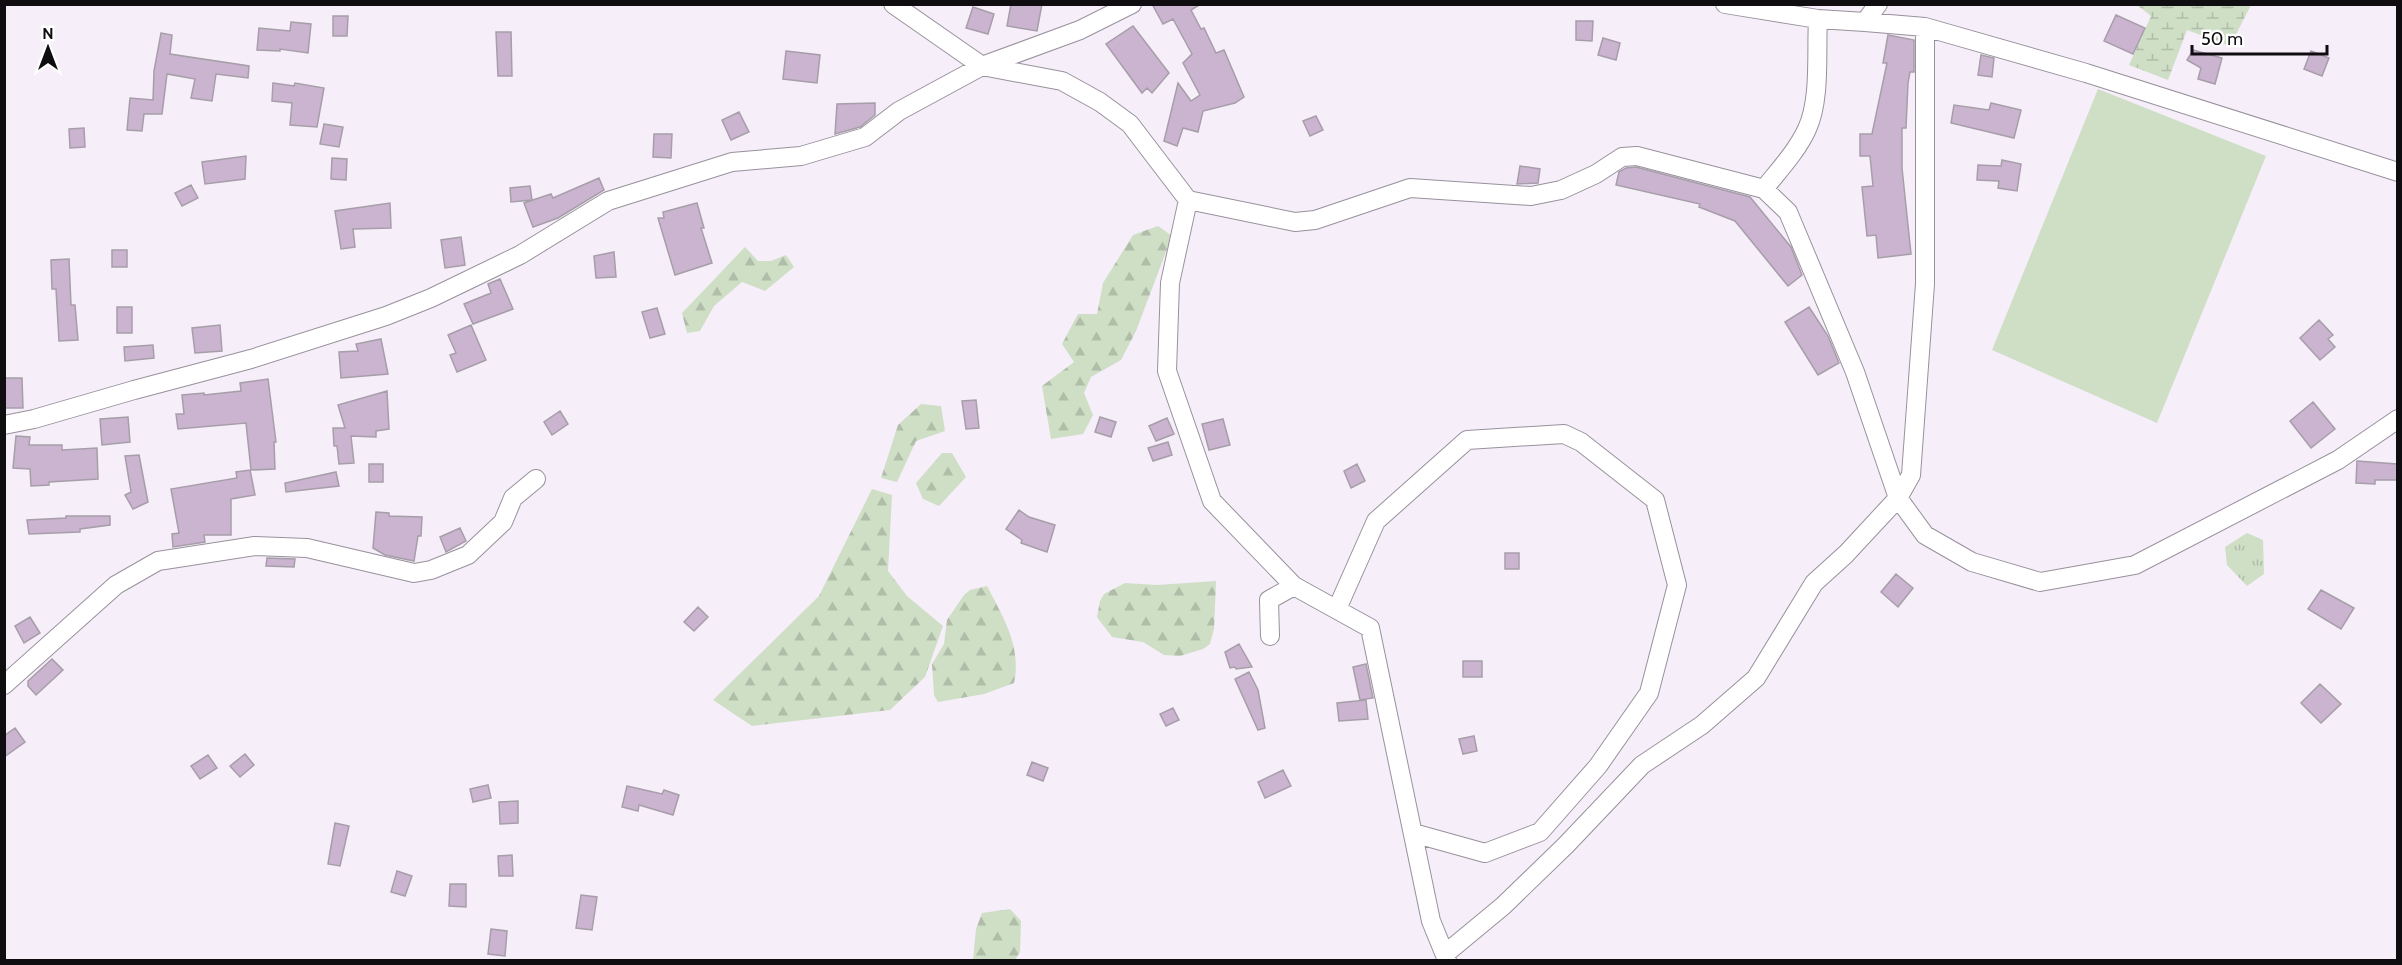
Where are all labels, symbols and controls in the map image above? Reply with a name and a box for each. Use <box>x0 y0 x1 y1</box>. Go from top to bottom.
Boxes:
north arrow <box>18 18 78 78</box>
scale bar <box>2192 18 2327 56</box>
text: N <box>42 24 54 43</box>
text: 50 m <box>2201 28 2243 50</box>

